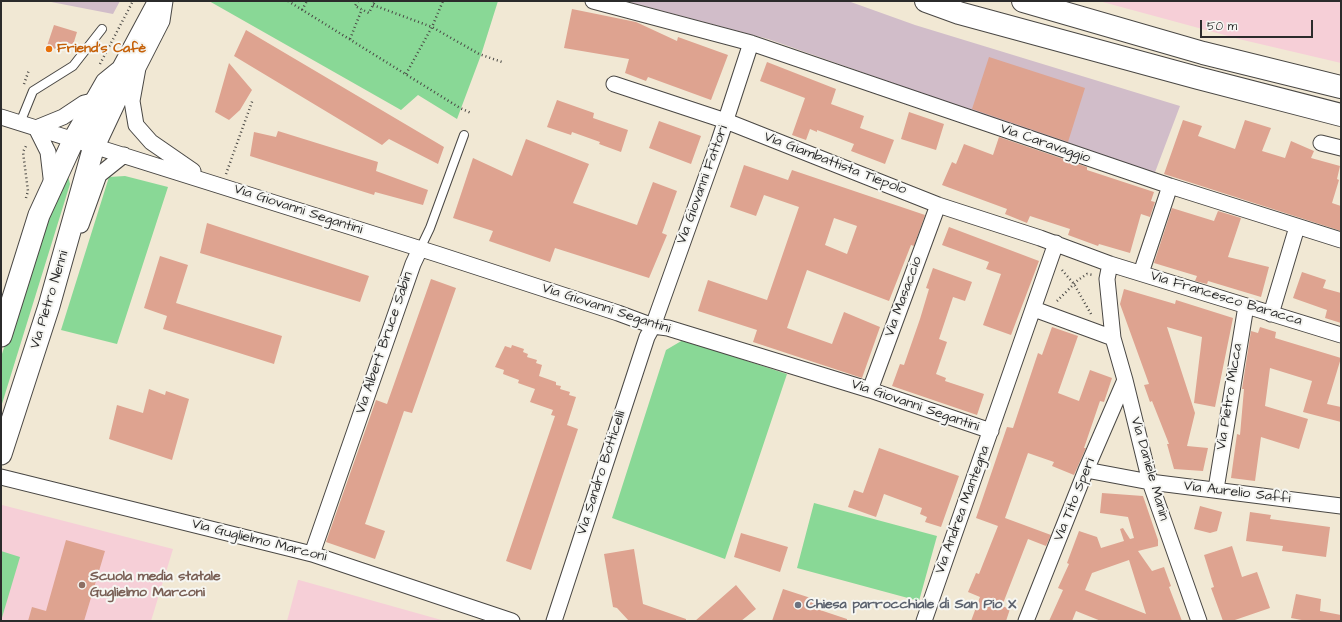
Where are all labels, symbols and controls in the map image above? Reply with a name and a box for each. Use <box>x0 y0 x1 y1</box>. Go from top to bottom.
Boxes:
scale bar <box>1202 12 1315 38</box>
text: 50 m <box>1207 18 1237 35</box>
place label: Friend's Cafè <box>57 41 146 57</box>
marker: Friend's Cafè <box>44 44 54 54</box>
street label: Via Caravaggio <box>998 121 1092 167</box>
street label: Via Giovanni Fattori <box>674 123 732 247</box>
street label: Via Giambattista Tiepolo <box>761 129 909 199</box>
street label: Via Giovanni Segantini <box>232 181 364 239</box>
street label: Via Pietro Nenni <box>27 249 73 351</box>
street label: Via Masaccio <box>882 255 926 339</box>
street label: Via Francesco Baracca <box>1148 268 1304 330</box>
street label: Via Albert Bruce Sabin <box>353 270 417 416</box>
street label: Via Giovanni Segantini <box>540 280 672 338</box>
street label: Via Pietro Micca <box>1213 343 1247 451</box>
street label: Via Giovanni Segantini <box>849 376 981 436</box>
street label: Via Sandro Botticelli <box>574 409 630 537</box>
street label: Via Daniele Manin <box>1126 415 1172 523</box>
street label: Via Andrea Mantegna <box>932 444 994 576</box>
street label: Via Tito Speri <box>1051 456 1099 544</box>
street label: Via Aurelio Saffi <box>1183 478 1291 508</box>
street label: Via Guglielmo Marconi <box>190 516 328 566</box>
place label: Scuola media statale Guglielmo Marconi <box>90 569 221 602</box>
marker: Scuola media statale Guglielmo Marconi <box>77 580 87 590</box>
place label: Chiesa parrocchiale di San Pio X <box>806 597 1016 613</box>
marker: Chiesa parrocchiale di San Pio X <box>793 600 803 610</box>

